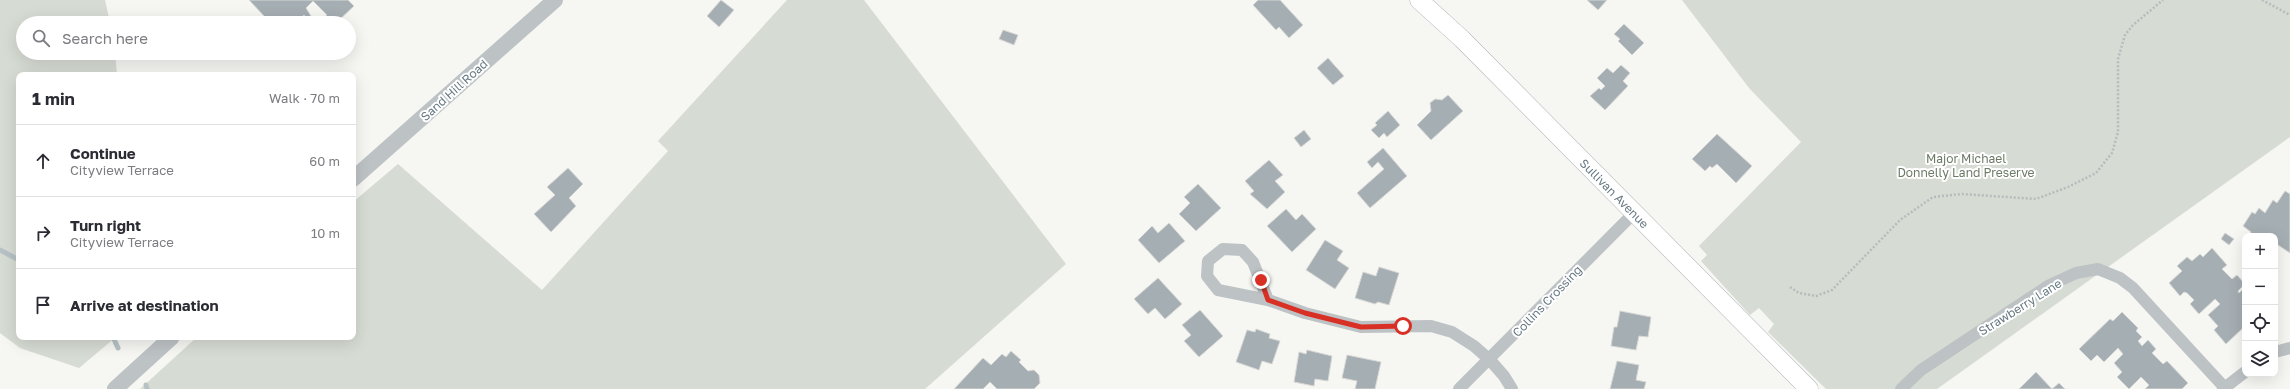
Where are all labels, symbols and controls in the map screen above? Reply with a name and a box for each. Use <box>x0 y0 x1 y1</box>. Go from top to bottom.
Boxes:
search box <box>16 16 356 60</box>
icon: search <box>30 27 52 49</box>
text: Search here <box>62 29 148 47</box>
street label: Sand Hill Road <box>418 56 490 124</box>
text: 1 min <box>32 88 75 109</box>
text: Walk · 70 m <box>269 90 340 106</box>
text: Continue <box>70 144 136 162</box>
icon: ahead <box>32 150 54 172</box>
park label: Major Michael Donnelly Land Preserve <box>1897 151 2035 180</box>
text: 60 m <box>309 153 340 169</box>
street label: Sullivan Avenue <box>1577 155 1652 231</box>
text: Cityview Terrace <box>70 162 174 178</box>
text: Turn right <box>70 216 141 234</box>
icon: right <box>32 222 54 244</box>
text: 10 m <box>311 225 340 241</box>
map controls <box>2242 233 2278 377</box>
button: + <box>2242 233 2278 269</box>
text: Cityview Terrace <box>70 234 174 250</box>
street label: Collins Crossing <box>1509 262 1585 340</box>
button: − <box>2242 269 2278 305</box>
route end <box>1252 271 1270 289</box>
street label: Strawberry Lane <box>1976 275 2064 339</box>
icon: arrive <box>32 294 54 316</box>
text: Arrive at destination <box>70 296 219 314</box>
button: locate <box>2242 305 2278 341</box>
route start <box>1394 317 1412 335</box>
button: layers <box>2242 341 2278 377</box>

